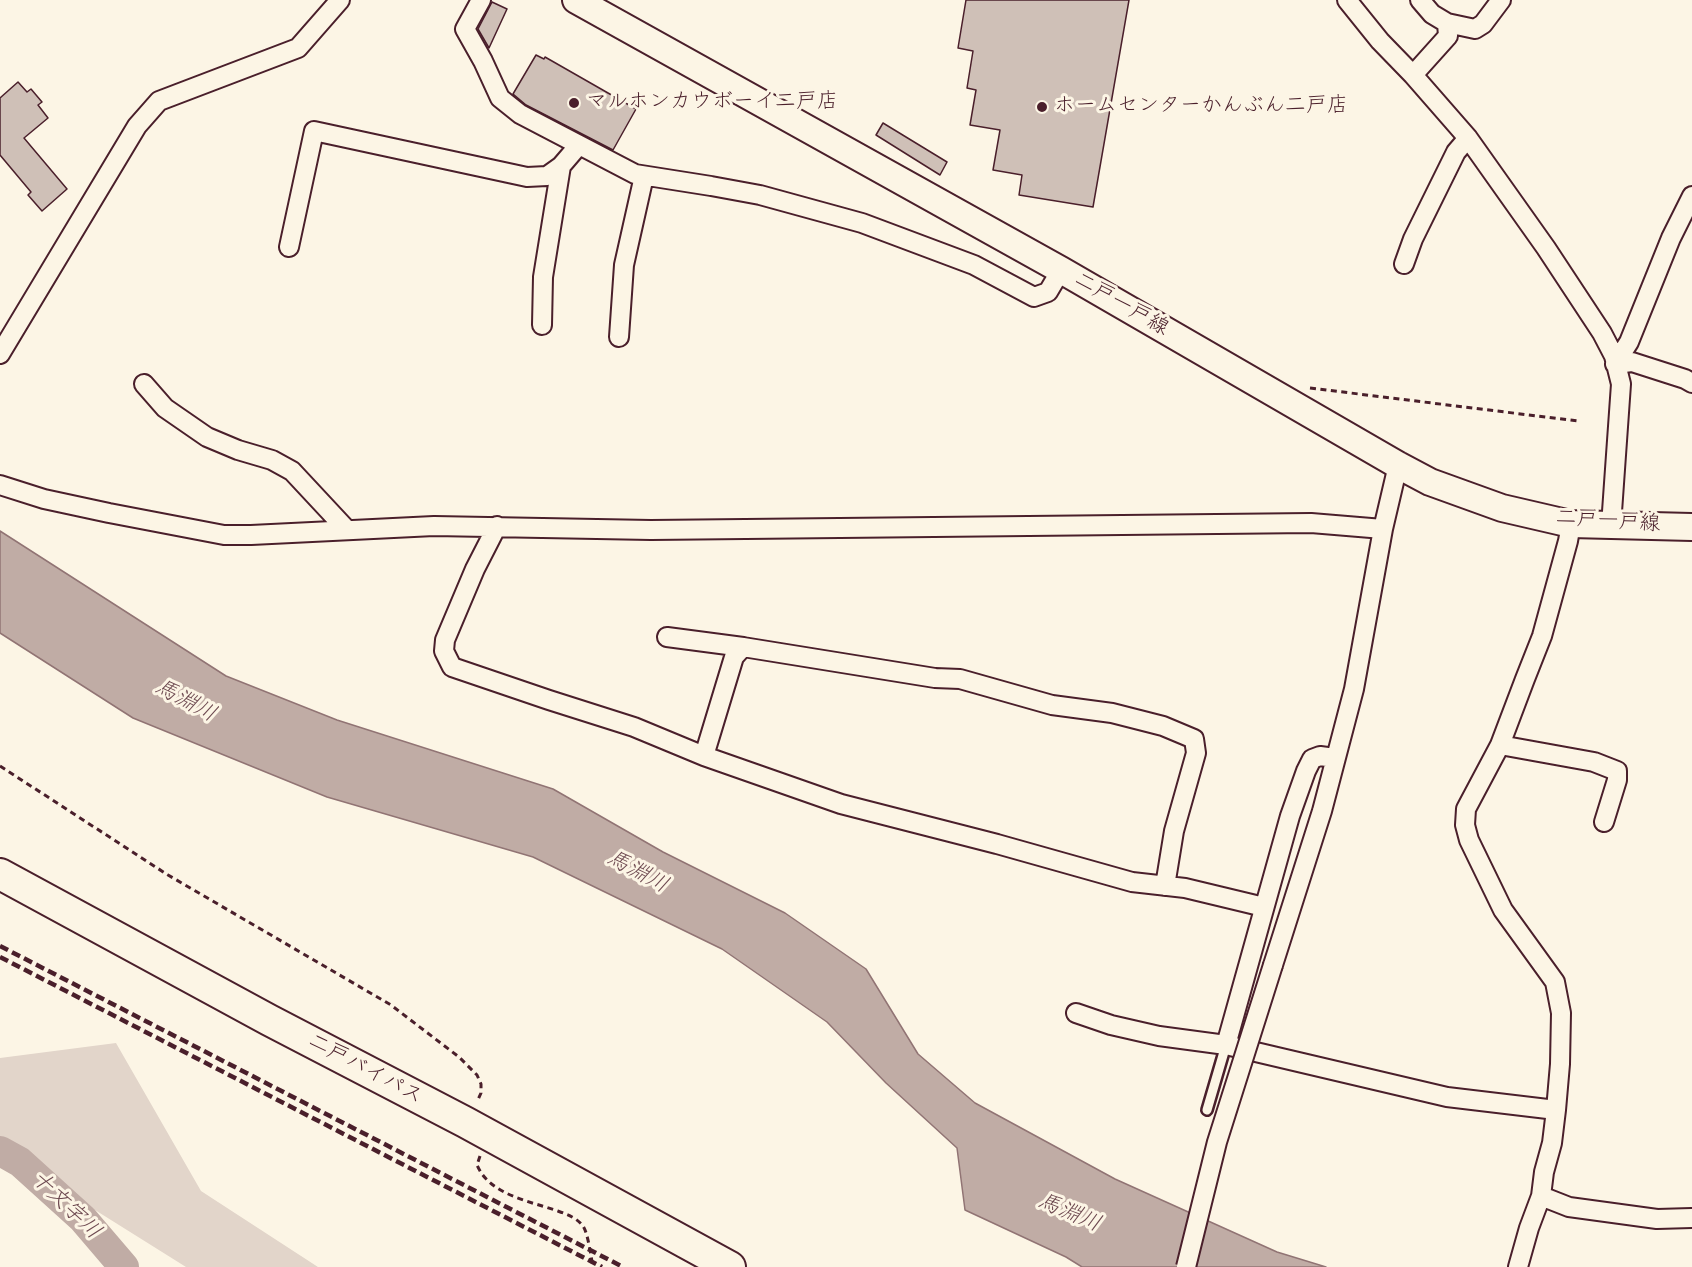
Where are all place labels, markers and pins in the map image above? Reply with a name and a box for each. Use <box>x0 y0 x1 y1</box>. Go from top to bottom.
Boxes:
place label: マルホンカウボーイ二戸店 <box>586 90 838 116</box>
place label: ホームセンターかんぶん二戸店 <box>1054 94 1348 120</box>
marker: マルホンカウボーイ二戸店 <box>567 96 581 110</box>
marker: ホームセンターかんぶん二戸店 <box>1035 100 1049 114</box>

